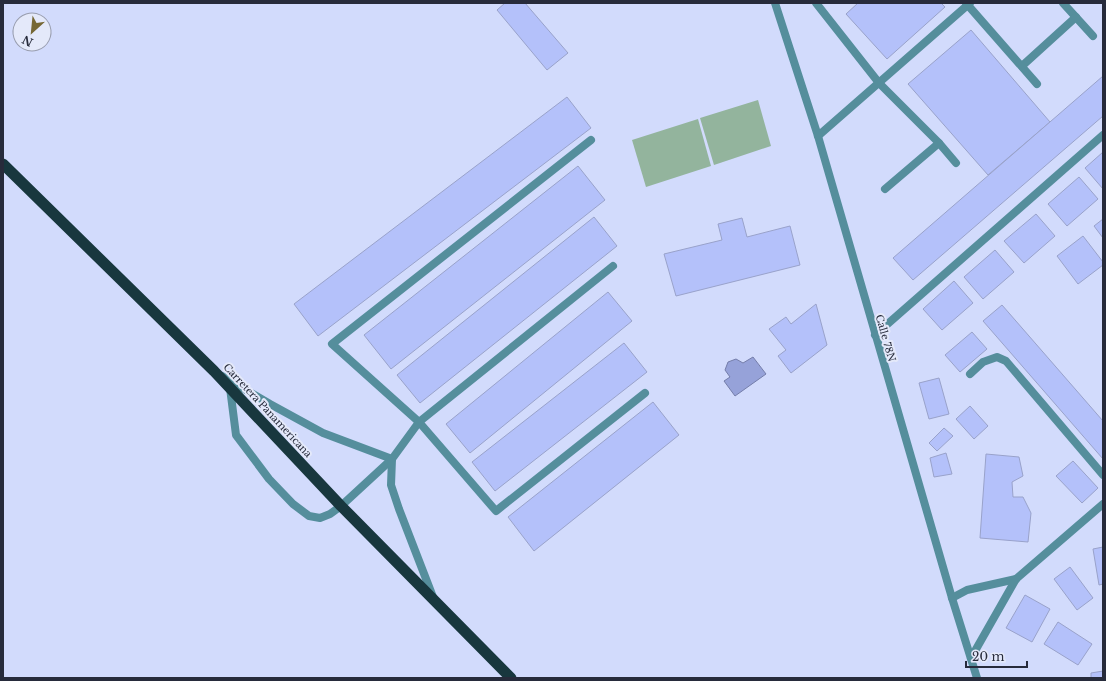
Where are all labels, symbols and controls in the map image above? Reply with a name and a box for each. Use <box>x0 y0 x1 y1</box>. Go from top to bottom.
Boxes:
north arrow <box>12 12 52 52</box>
text: N <box>19 32 35 49</box>
street label: Calle 78N <box>873 313 898 363</box>
street label: Carretera Panamericana <box>221 361 315 460</box>
scale bar <box>966 643 1027 669</box>
text: 20 m <box>972 649 1004 664</box>

